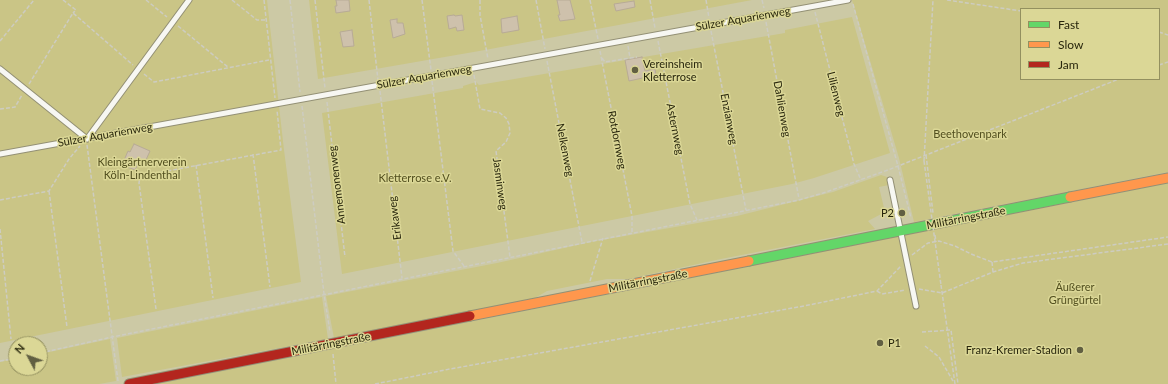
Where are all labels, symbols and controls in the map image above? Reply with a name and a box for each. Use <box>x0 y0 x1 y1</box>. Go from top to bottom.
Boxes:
street label: Sülzer Aquarienweg <box>695 4 791 34</box>
legend <box>1020 8 1160 80</box>
text: Fast <box>1058 17 1079 32</box>
text: Slow <box>1058 37 1083 52</box>
place label: Vereinsheim Kletterrose <box>643 57 702 83</box>
text: Jam <box>1058 57 1079 72</box>
street label: Sülzer Aquarienweg <box>376 62 472 92</box>
marker: Vereinsheim Kletterrose <box>630 65 640 75</box>
street label: Lilienweg <box>824 70 848 118</box>
street label: Dahlienweg <box>771 80 793 138</box>
street label: Enzianweg <box>718 92 740 146</box>
street label: Asternweg <box>664 102 686 156</box>
street label: Rotdornweg <box>605 110 629 170</box>
street label: Sülzer Aquarienweg <box>57 120 153 150</box>
street label: Nelkenweg <box>553 122 577 178</box>
park label: Beethovenpark <box>933 127 1007 141</box>
street label: Annemonenweg <box>326 145 348 225</box>
park label: Kleingärtnerverein Köln-Lindenthal <box>97 155 187 181</box>
street label: Jasminweg <box>490 157 510 211</box>
park label: Kletterrose e.V. <box>378 171 452 185</box>
street label: Erikaweg <box>386 195 404 241</box>
street label: Militärringstraße <box>925 204 1007 232</box>
place label: P2 <box>881 206 894 220</box>
marker: P2 <box>897 208 907 218</box>
street label: Militärringstraße <box>607 267 689 295</box>
park label: Äußerer Grüngürtel <box>1049 280 1101 306</box>
street label: Militärringstraße <box>290 330 372 358</box>
north arrow <box>8 336 48 376</box>
place label: P1 <box>888 336 901 350</box>
marker: P1 <box>875 338 885 348</box>
text: N <box>12 341 27 356</box>
place label: Franz-Kremer-Stadion <box>966 343 1072 357</box>
marker: Franz-Kremer-Stadion <box>1075 345 1085 355</box>

